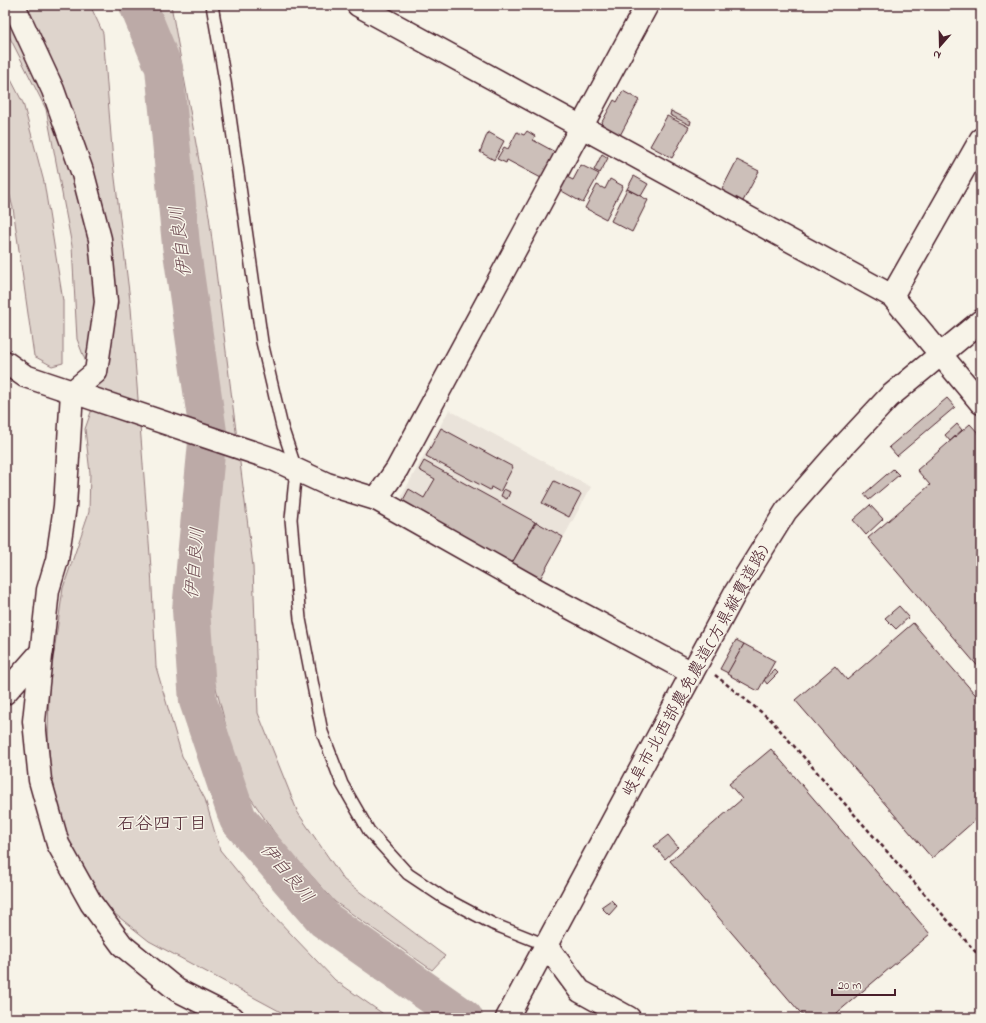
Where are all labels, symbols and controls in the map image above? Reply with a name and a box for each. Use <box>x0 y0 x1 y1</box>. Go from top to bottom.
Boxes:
north arrow <box>920 26 960 66</box>
text: N <box>931 46 943 63</box>
water label: 伊自良川 <box>165 204 199 278</box>
water label: 伊自良川 <box>180 526 212 600</box>
street label: 岐阜市北西部農免農道(方県縦貫道路) <box>616 541 776 801</box>
district label: 石谷四丁目 <box>117 812 207 838</box>
water label: 伊自良川 <box>253 838 319 910</box>
scale bar <box>832 971 895 997</box>
text: 20 m <box>838 977 861 995</box>

